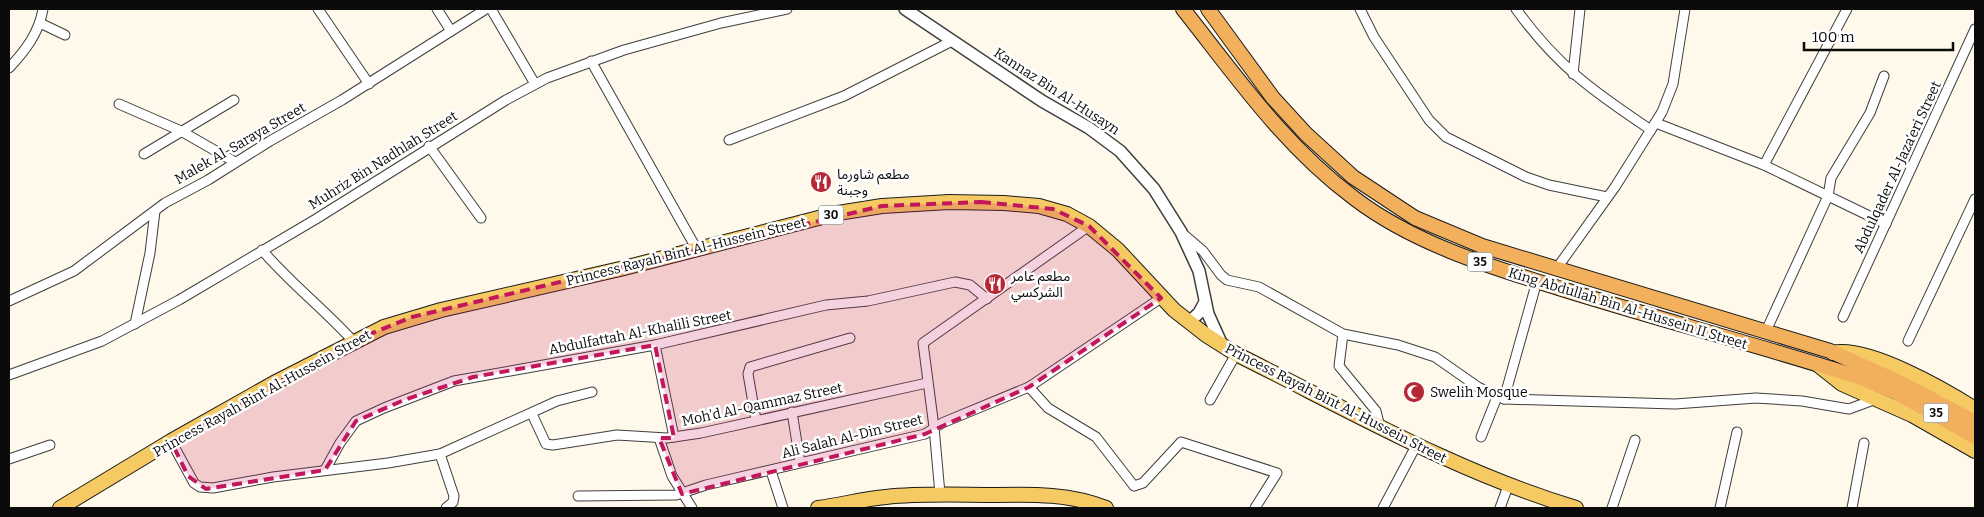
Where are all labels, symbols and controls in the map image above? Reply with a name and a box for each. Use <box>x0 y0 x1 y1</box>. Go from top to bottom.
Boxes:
scale bar <box>1804 20 1953 52</box>
text: 100 m <box>1812 28 1855 46</box>
street label: Kannaz Bin Al-Husayn <box>991 44 1123 139</box>
street label: Abdulqader Al-Jaza‘eri Street <box>1850 78 1945 256</box>
street label: Malek Al-Saraya Street <box>172 99 309 188</box>
street label: Muhriz Bin Nadhlah Street <box>306 108 461 213</box>
place label: مطعم شاورما وجبنة <box>837 166 910 199</box>
restaurant icon: مطعم شاورما وجبنة <box>809 170 833 194</box>
road number: 30 <box>818 206 844 224</box>
street label: Princess Rayah Bint Al-Hussein Street <box>564 213 808 290</box>
road number: 35 <box>1468 252 1492 272</box>
street label: King Abdullah Bin Al-Hussein II Street <box>1506 264 1749 353</box>
place label: مطعم عامر الشركسي <box>1010 268 1070 303</box>
restaurant icon: مطعم عامر الشركسي <box>983 272 1007 296</box>
street label: Abdulfattah Al-Khalili Street <box>547 306 733 359</box>
street label: Princess Rayah Bint Al-Hussein Street <box>150 326 374 461</box>
street label: Princess Rayah Bint Al-Hussein Street <box>1222 340 1449 467</box>
street label: Moh'd Al-Qammaz Street <box>680 379 844 430</box>
mosque icon: Swelih Mosque <box>1402 380 1426 404</box>
place label: Swelih Mosque <box>1430 384 1528 401</box>
road number: 35 <box>1924 403 1948 422</box>
street label: Ali Salah Al-Din Street <box>780 411 924 462</box>

